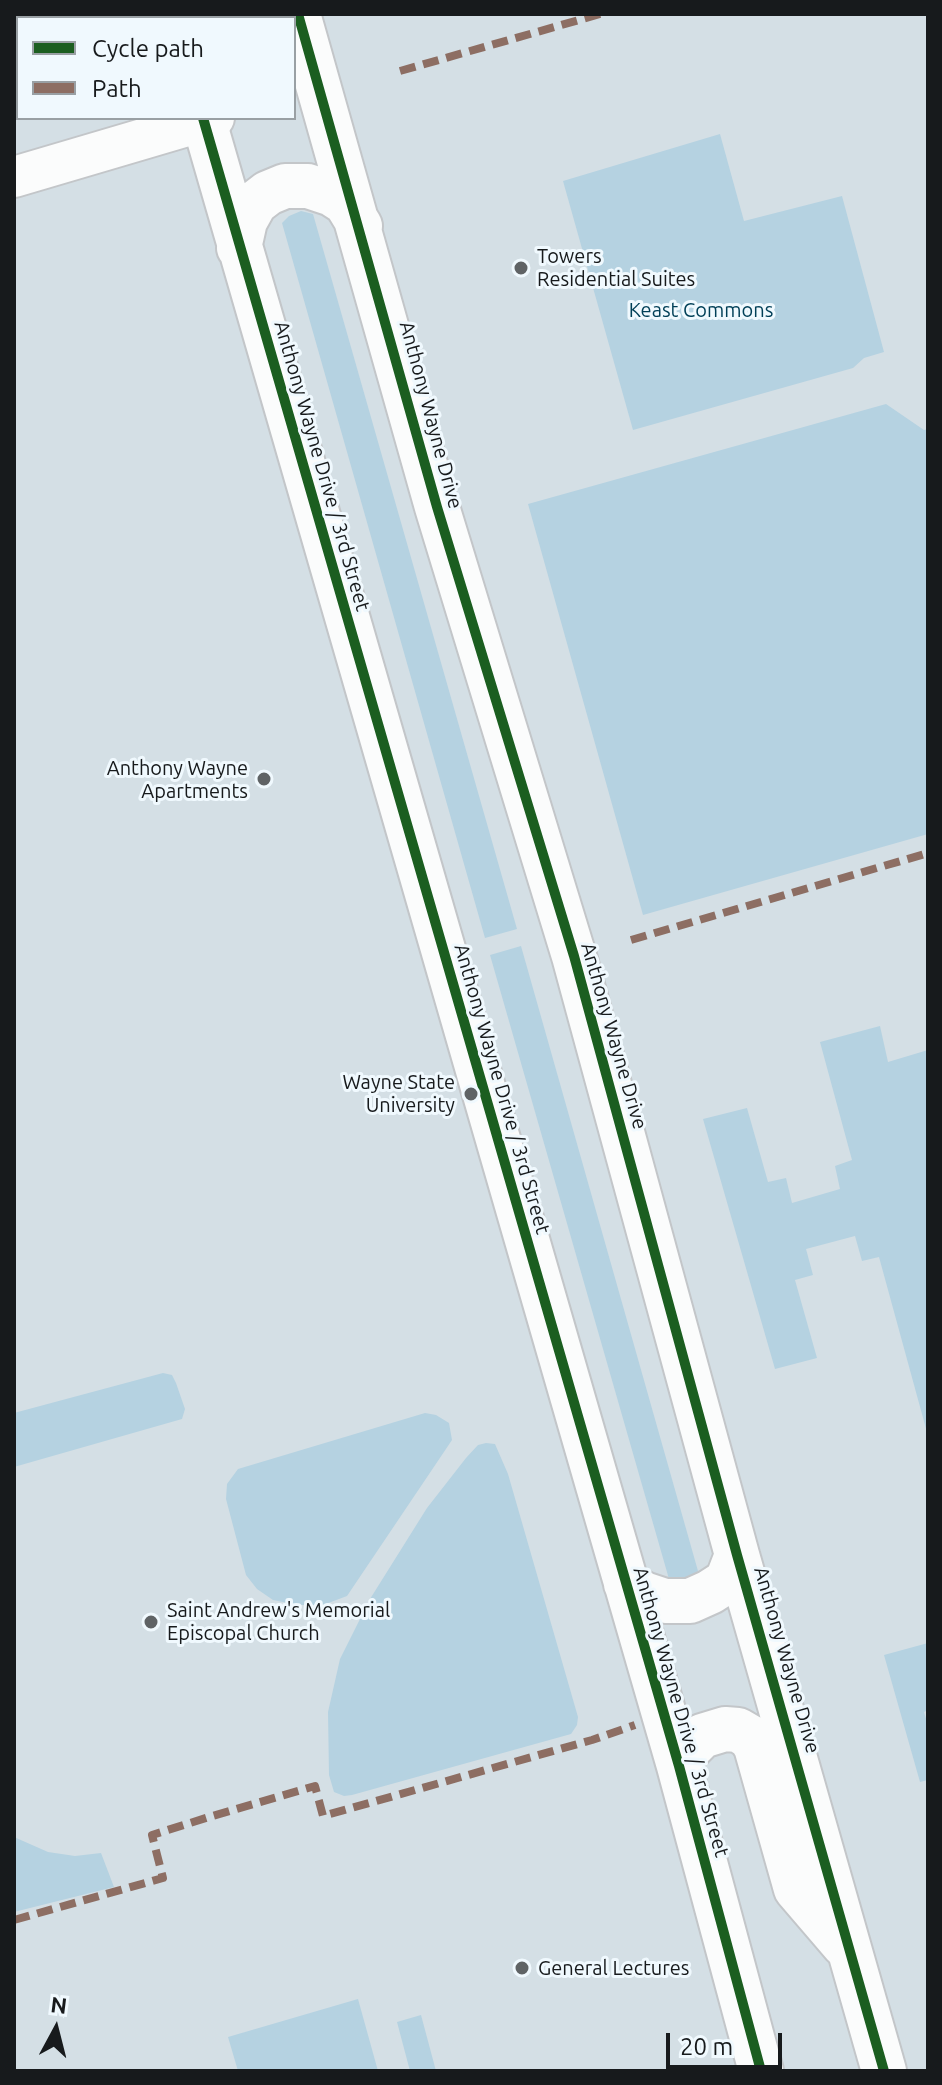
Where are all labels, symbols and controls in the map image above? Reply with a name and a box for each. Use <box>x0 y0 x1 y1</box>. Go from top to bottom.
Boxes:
legend <box>16 16 296 120</box>
text: Cycle path <box>92 35 204 62</box>
text: Path <box>92 75 142 102</box>
place label: Towers Residential Suites <box>537 244 695 291</box>
marker: Towers Residential Suites <box>512 259 530 277</box>
park label: Keast Commons <box>629 298 773 322</box>
street label: Anthony Wayne Drive / 3rd Street <box>269 318 375 614</box>
street label: Anthony Wayne Drive <box>394 319 468 511</box>
place label: Anthony Wayne Apartments <box>107 756 248 803</box>
marker: Anthony Wayne Apartments <box>255 770 273 788</box>
street label: Anthony Wayne Drive <box>576 940 652 1132</box>
street label: Anthony Wayne Drive / 3rd Street <box>449 941 555 1237</box>
place label: Wayne State University <box>343 1070 455 1117</box>
marker: Wayne State University <box>462 1085 480 1103</box>
street label: Anthony Wayne Drive / 3rd Street <box>628 1564 734 1860</box>
street label: Anthony Wayne Drive <box>749 1564 825 1756</box>
place label: Saint Andrew's Memorial Episcopal Church <box>167 1598 390 1645</box>
marker: Saint Andrew's Memorial Episcopal Church <box>142 1613 160 1631</box>
place label: General Lectures <box>538 1956 689 1980</box>
marker: General Lectures <box>513 1959 531 1977</box>
north arrow <box>16 1989 96 2069</box>
text: N <box>49 1991 69 2018</box>
scale bar <box>670 2017 786 2067</box>
text: 20 m <box>680 2033 733 2060</box>

